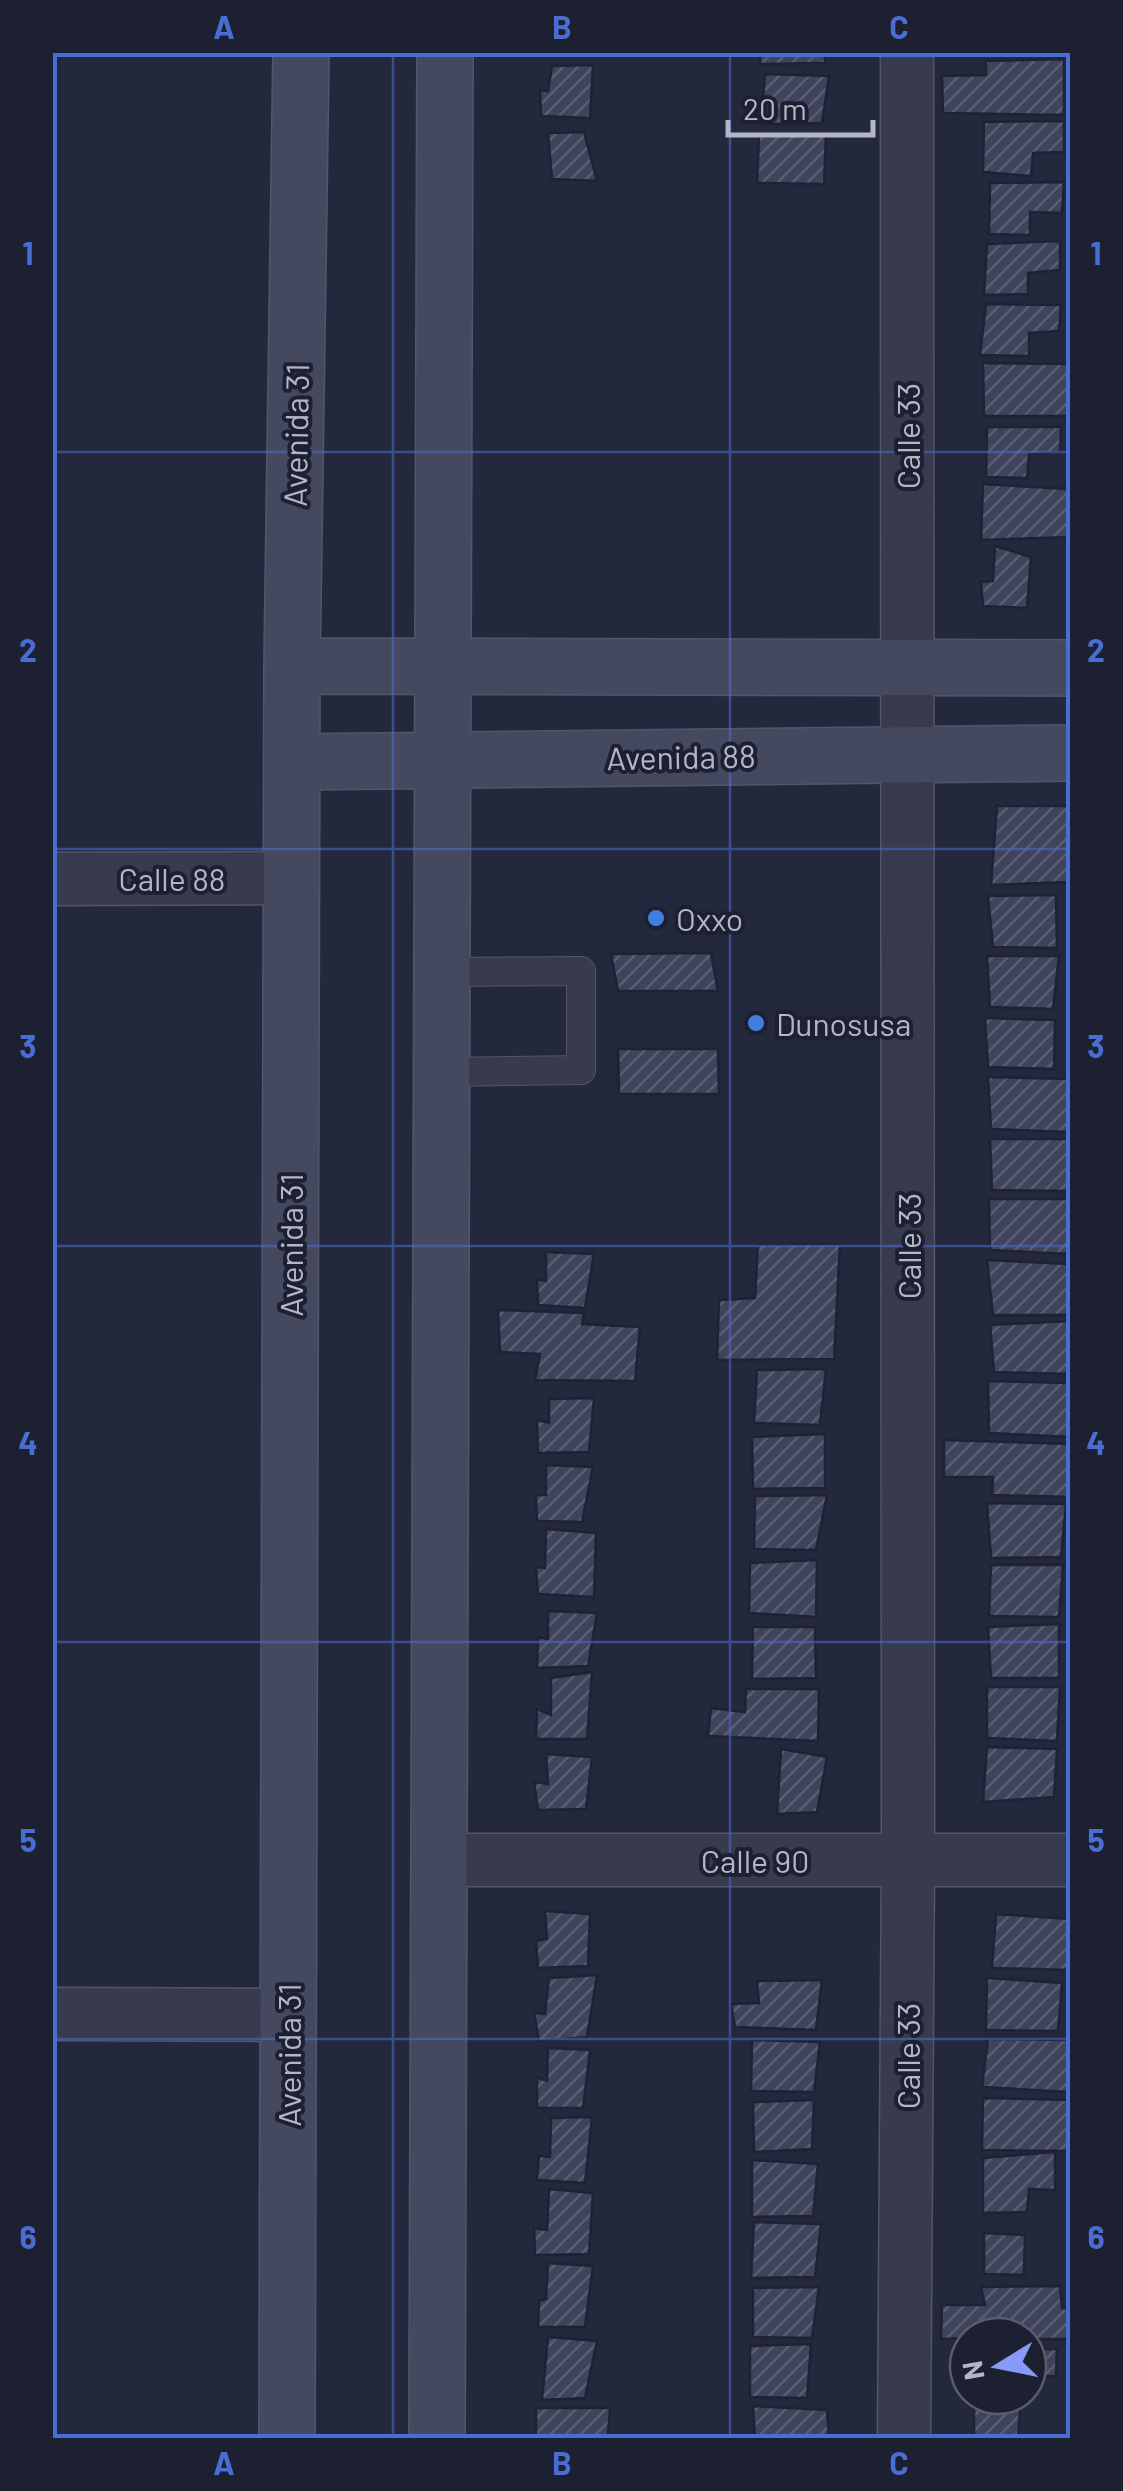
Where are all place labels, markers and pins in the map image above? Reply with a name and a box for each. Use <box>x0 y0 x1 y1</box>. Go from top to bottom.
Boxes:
place label: Oxxo <box>676 899 743 937</box>
marker: Oxxo <box>645 907 667 929</box>
place label: Dunosusa <box>776 1004 911 1042</box>
marker: Dunosusa <box>745 1012 767 1034</box>

